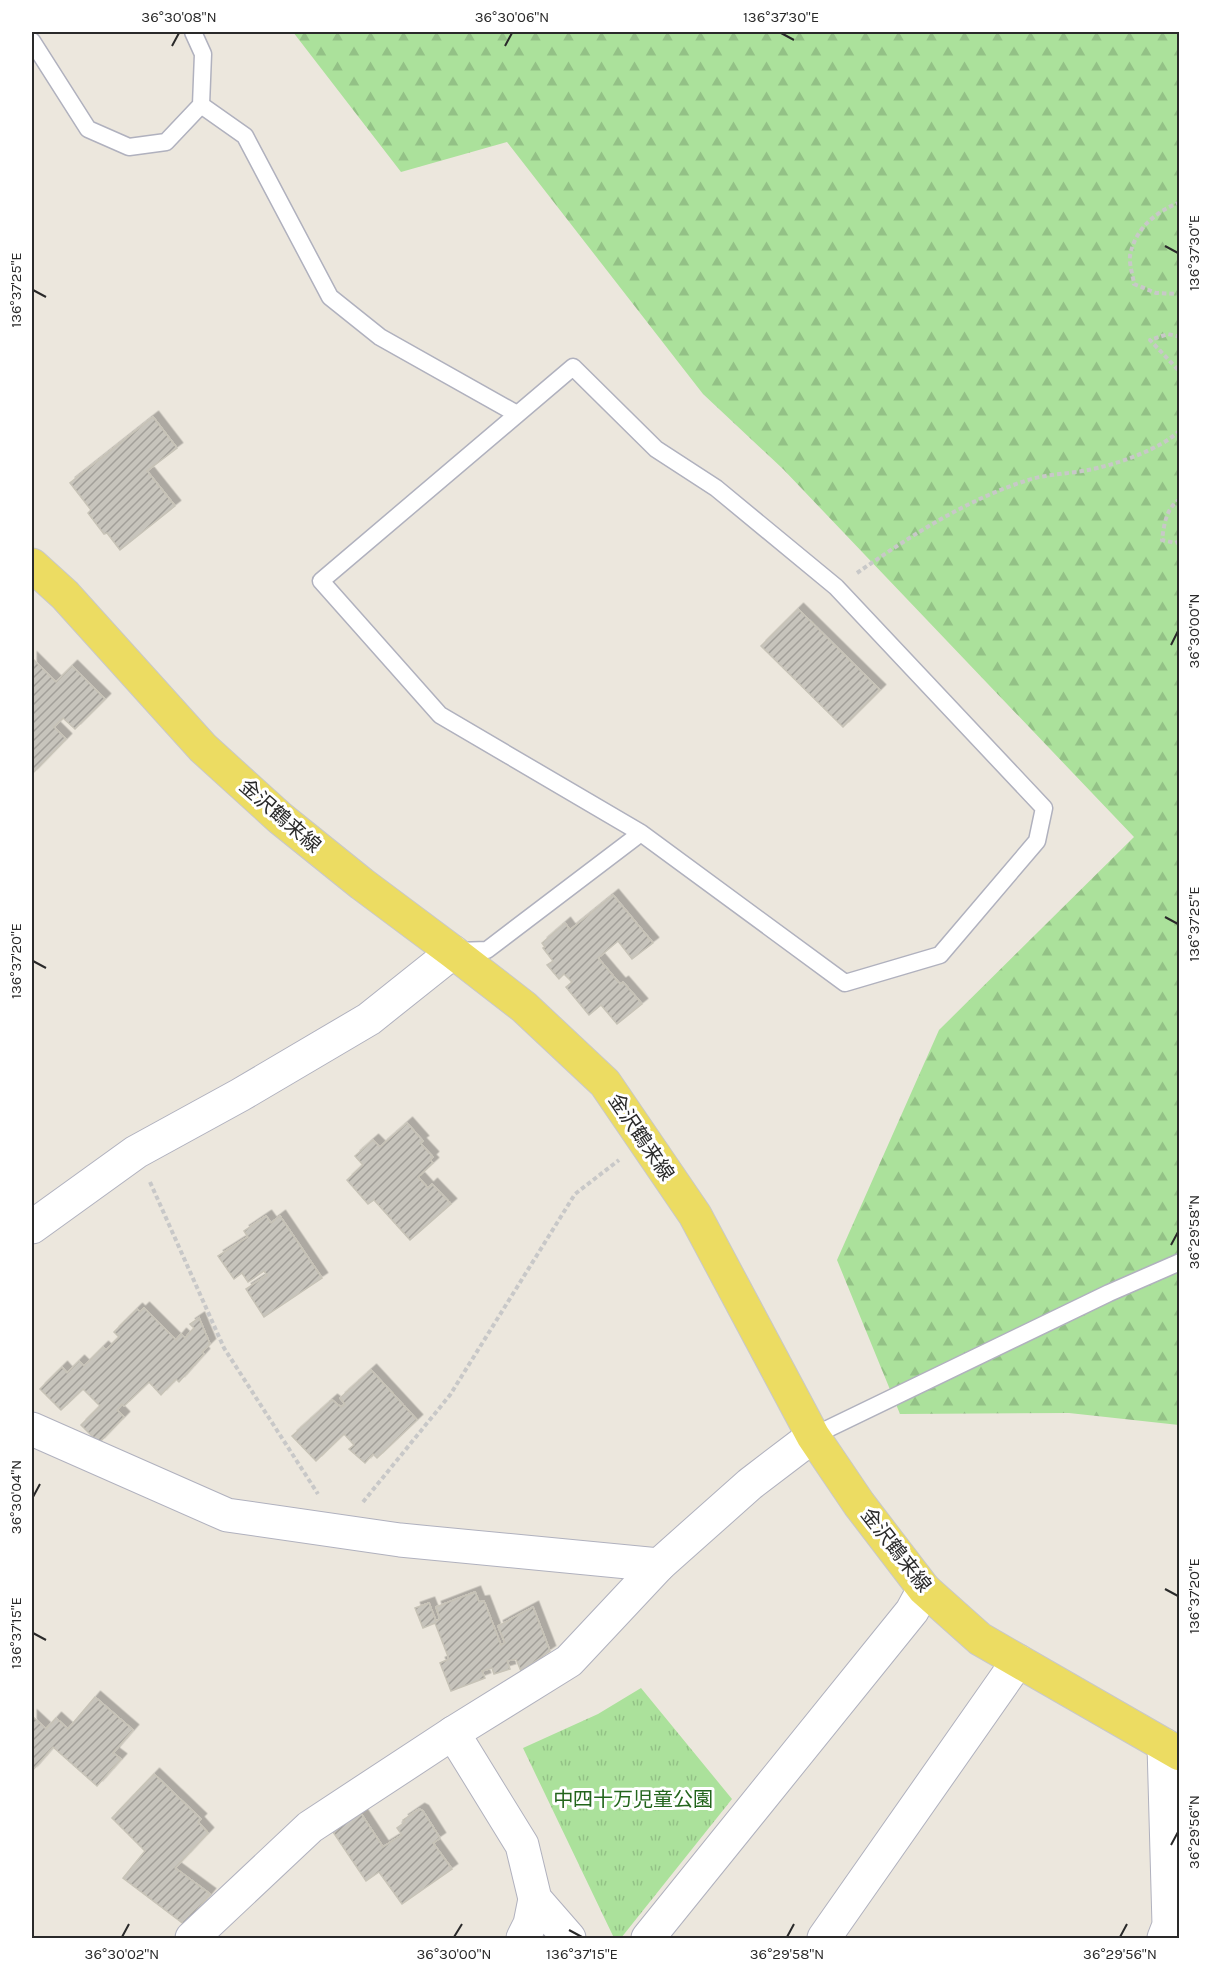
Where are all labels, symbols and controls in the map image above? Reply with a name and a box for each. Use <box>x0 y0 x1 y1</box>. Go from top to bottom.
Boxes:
text: 36°30'08"N <box>141 8 217 26</box>
text: 36°30'06"N <box>475 8 549 26</box>
text: 136°37'30"E <box>743 8 819 26</box>
text: 136°37'30"E <box>1185 215 1203 291</box>
text: 136°37'25"E <box>7 252 25 328</box>
text: 36°30'00"N <box>1185 594 1203 668</box>
street label: 金沢鶴来線 <box>235 775 325 857</box>
text: 136°37'25"E <box>1185 886 1203 962</box>
text: 136°37'20"E <box>7 923 25 999</box>
street label: 金沢鶴来線 <box>604 1089 678 1185</box>
text: 36°29'58"N <box>1185 1195 1203 1269</box>
text: 36°30'04"N <box>7 1460 25 1534</box>
street label: 金沢鶴来線 <box>856 1504 936 1596</box>
text: 136°37'20"E <box>1185 1558 1203 1634</box>
text: 136°37'15"E <box>7 1597 25 1669</box>
park label: 中四十万児童公園 <box>553 1788 713 1811</box>
text: 36°29'56"N <box>1185 1795 1203 1869</box>
text: 36°30'02"N <box>85 1945 159 1963</box>
text: 36°30'00"N <box>417 1945 491 1963</box>
text: 136°37'15"E <box>546 1945 618 1963</box>
text: 36°29'58"N <box>750 1945 824 1963</box>
text: 36°29'56"N <box>1083 1945 1157 1963</box>

